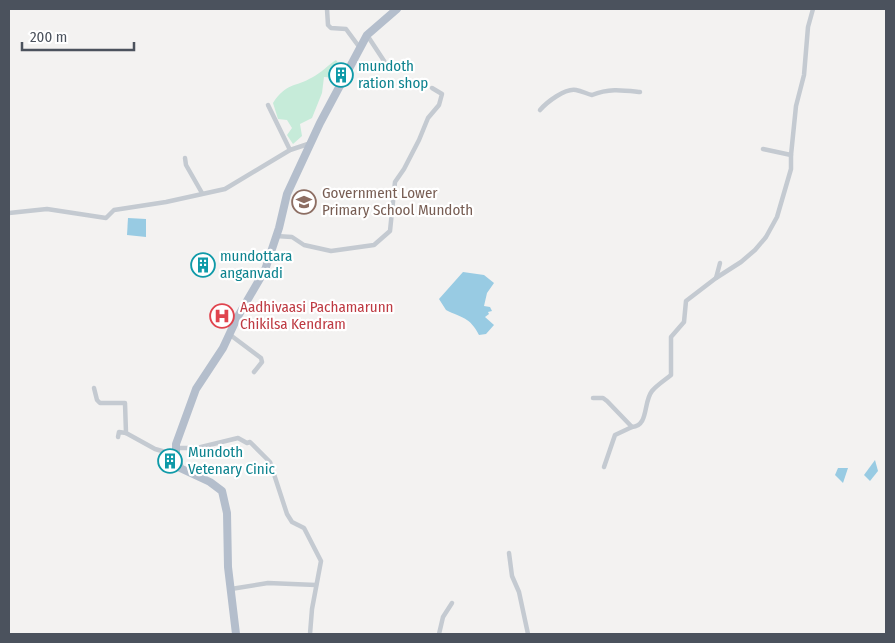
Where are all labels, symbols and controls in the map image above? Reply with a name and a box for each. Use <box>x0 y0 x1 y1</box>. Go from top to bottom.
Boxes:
scale bar <box>22 20 135 52</box>
text: 200 m <box>30 28 67 46</box>
place label: mundoth ration shop <box>358 57 428 92</box>
building icon: mundoth ration shop <box>328 62 354 88</box>
place label: Government Lower Primary School Mundoth <box>322 184 473 219</box>
school or university icon: Government Lower Primary School Mundoth <box>291 189 317 215</box>
place label: mundottara anganvadi <box>220 247 292 282</box>
building icon: mundottara anganvadi <box>190 252 216 278</box>
place label: Aadhivaasi Pachamarunn Chikilsa Kendram <box>240 298 394 333</box>
hospital icon: Aadhivaasi Pachamarunn Chikilsa Kendram <box>209 303 235 329</box>
place label: Mundoth Vetenary Cinic <box>188 443 276 478</box>
building icon: Mundoth Vetenary Cinic <box>157 448 183 474</box>

